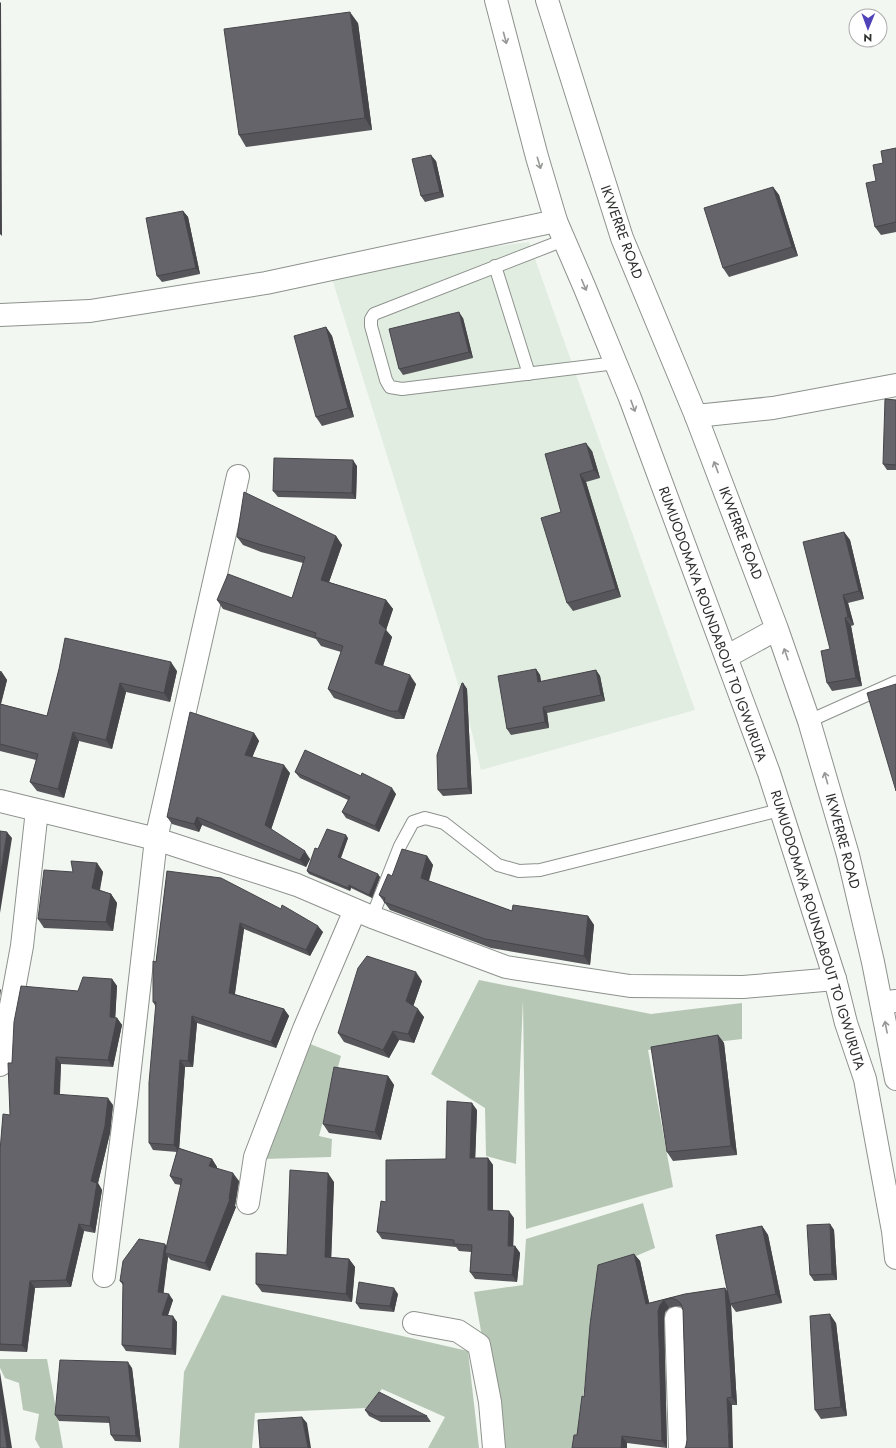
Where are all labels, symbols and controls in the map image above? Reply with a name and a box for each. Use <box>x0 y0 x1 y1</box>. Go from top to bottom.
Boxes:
north arrow <box>848 8 888 48</box>
text: N <box>863 30 872 46</box>
one-way arrow <box>502 31 510 44</box>
one-way arrow <box>536 157 543 170</box>
street label: IKWERRE ROAD <box>596 182 648 282</box>
one-way arrow <box>581 279 588 291</box>
one-way arrow <box>629 399 637 411</box>
one-way arrow <box>711 461 719 473</box>
street label: RUMUODOMAYA ROUNDABOUT TO IGWURUTA <box>654 484 773 765</box>
street label: IKWERRE ROAD <box>714 484 768 582</box>
one-way arrow <box>782 648 789 661</box>
one-way arrow <box>822 772 829 785</box>
street label: RUMUODOMAYA ROUNDABOUT TO IGWURUTA <box>766 788 870 1073</box>
street label: IKWERRE ROAD <box>821 791 865 891</box>
one-way arrow <box>882 1020 890 1033</box>

